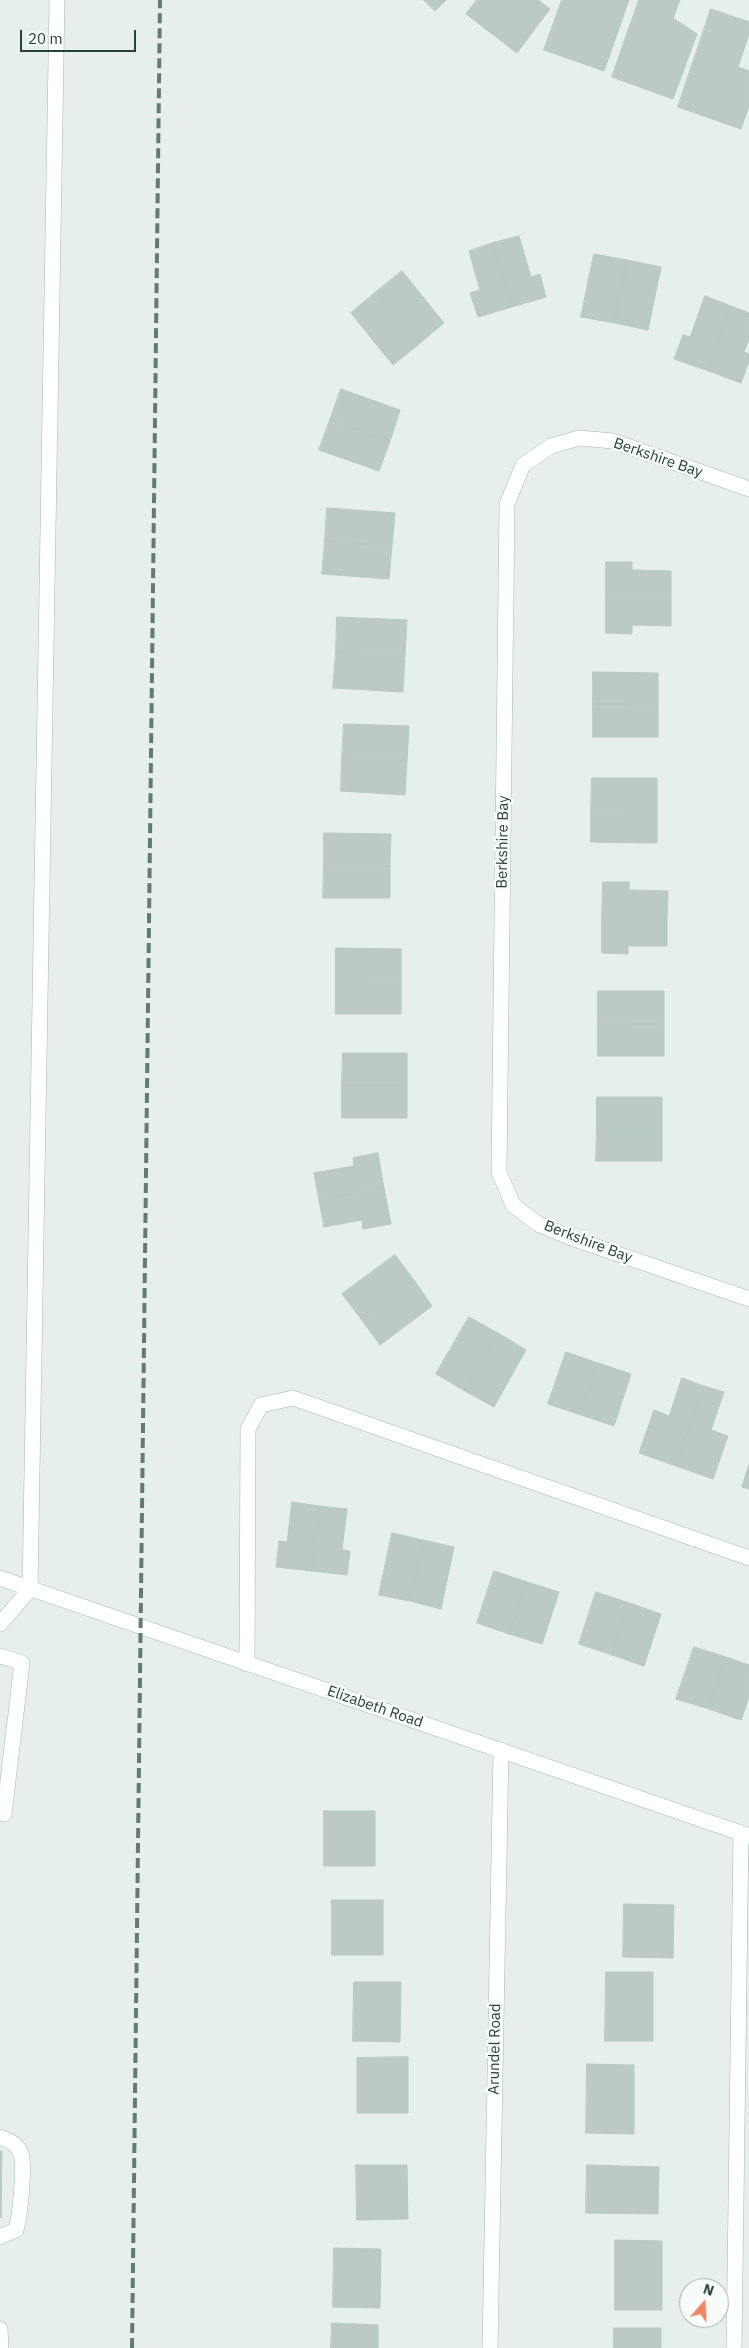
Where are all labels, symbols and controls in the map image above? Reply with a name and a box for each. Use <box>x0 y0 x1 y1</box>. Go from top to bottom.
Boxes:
scale bar <box>22 20 139 52</box>
text: 20 m <box>28 29 63 48</box>
street label: Berkshire Bay <box>611 434 705 482</box>
street label: Berkshire Bay <box>493 795 513 889</box>
street label: Berkshire Bay <box>541 1217 635 1267</box>
street label: Elizabeth Road <box>325 1682 425 1732</box>
street label: Arundel Road <box>485 2003 505 2095</box>
north arrow <box>679 2278 729 2328</box>
text: N <box>701 2280 716 2300</box>

